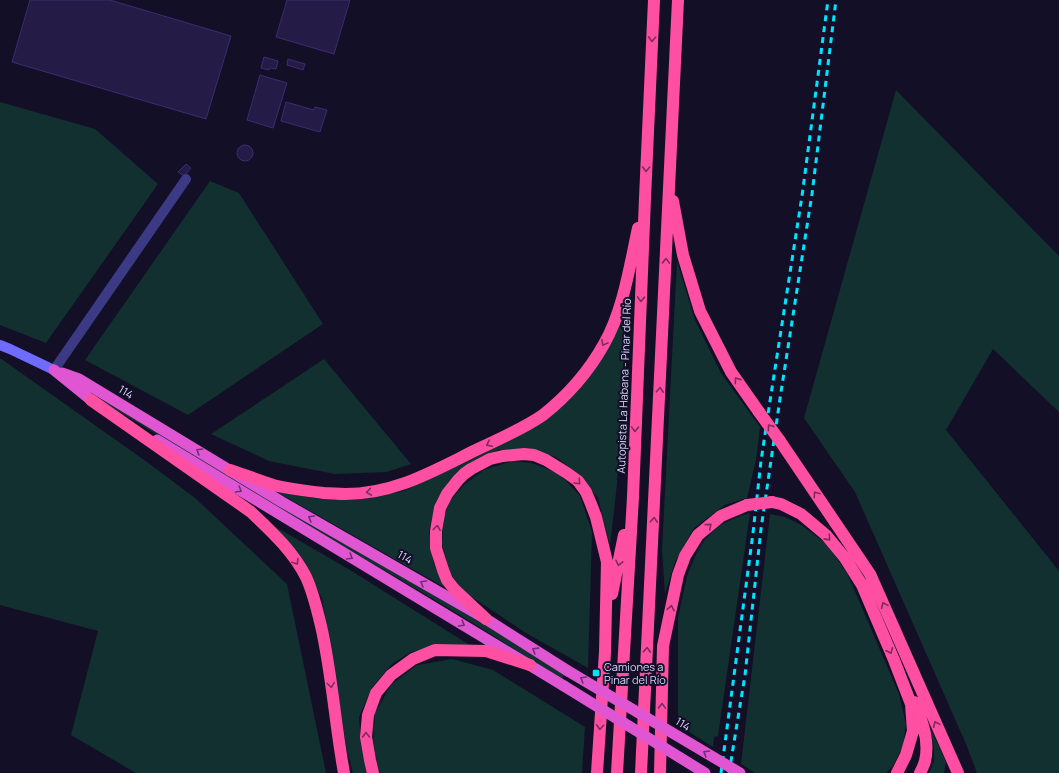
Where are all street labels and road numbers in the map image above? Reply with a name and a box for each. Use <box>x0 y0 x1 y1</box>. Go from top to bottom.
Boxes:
street label: Autopista La Habana - Pinar del Río <box>613 298 634 474</box>
street label: 114 <box>116 381 137 402</box>
street label: 114 <box>395 546 416 567</box>
street label: 114 <box>673 713 694 734</box>

